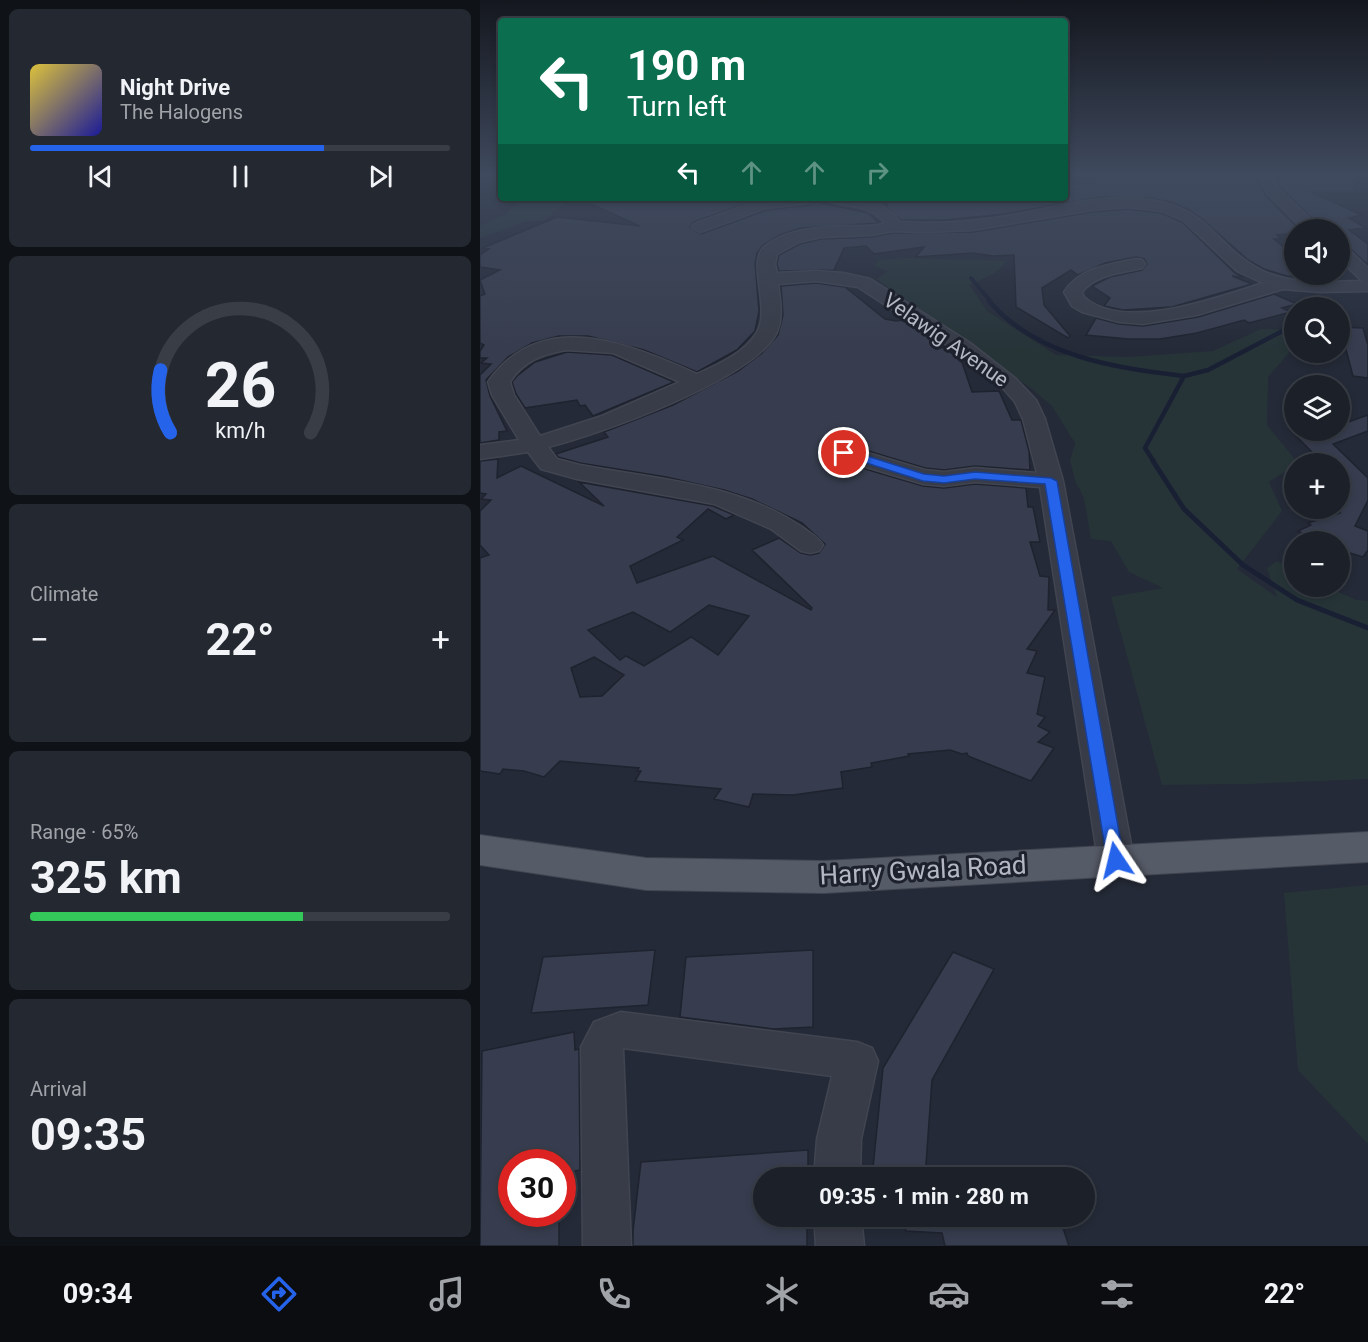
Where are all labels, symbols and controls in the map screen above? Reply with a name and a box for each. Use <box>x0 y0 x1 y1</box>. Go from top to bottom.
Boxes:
text: 190 m <box>627 41 746 90</box>
icon: left <box>528 42 606 120</box>
text: Night Drive <box>120 75 230 100</box>
text: Turn left <box>627 91 727 123</box>
text: The Halogens <box>120 100 243 124</box>
icon: left <box>672 156 705 189</box>
icon: ahead <box>735 156 768 189</box>
icon: ahead <box>798 156 831 189</box>
icon: right <box>861 156 894 189</box>
icon: previous <box>84 160 117 193</box>
icon: pause <box>224 160 257 193</box>
icon: next <box>364 160 397 193</box>
map controls <box>1284 219 1350 597</box>
button: sound <box>1284 219 1350 285</box>
street label: Velawig Avenue <box>879 288 1013 392</box>
button: search <box>1284 297 1350 363</box>
text: 26 <box>204 349 276 422</box>
button: layers <box>1284 375 1350 441</box>
text: km/h <box>215 418 265 443</box>
pin <box>818 427 869 478</box>
icon: arrive <box>827 436 860 469</box>
button: + <box>1284 453 1350 519</box>
button: − <box>1284 531 1350 597</box>
text: Climate <box>30 582 98 606</box>
text: 22° <box>205 613 275 666</box>
text: − <box>30 620 49 659</box>
text: + <box>431 620 450 659</box>
text: Range · 65% <box>30 820 138 844</box>
position arrow <box>1084 828 1148 892</box>
street label: Harry Gwala Road <box>819 850 1027 890</box>
text: 325 km <box>30 851 182 904</box>
text: Arrival <box>30 1077 87 1101</box>
text: 09:35 <box>30 1108 146 1161</box>
speed limit sign: 30 <box>498 1149 576 1227</box>
text: 09:35 · 1 min · 280 m <box>819 1184 1029 1209</box>
icon: directions <box>258 1273 300 1315</box>
icon: music <box>426 1273 468 1315</box>
icon: phone <box>593 1273 635 1315</box>
icon: climate <box>761 1273 803 1315</box>
icon: car <box>928 1273 970 1315</box>
icon: filters <box>1096 1273 1138 1315</box>
text: 09:34 <box>63 1278 132 1310</box>
text: 22° <box>1264 1278 1305 1310</box>

